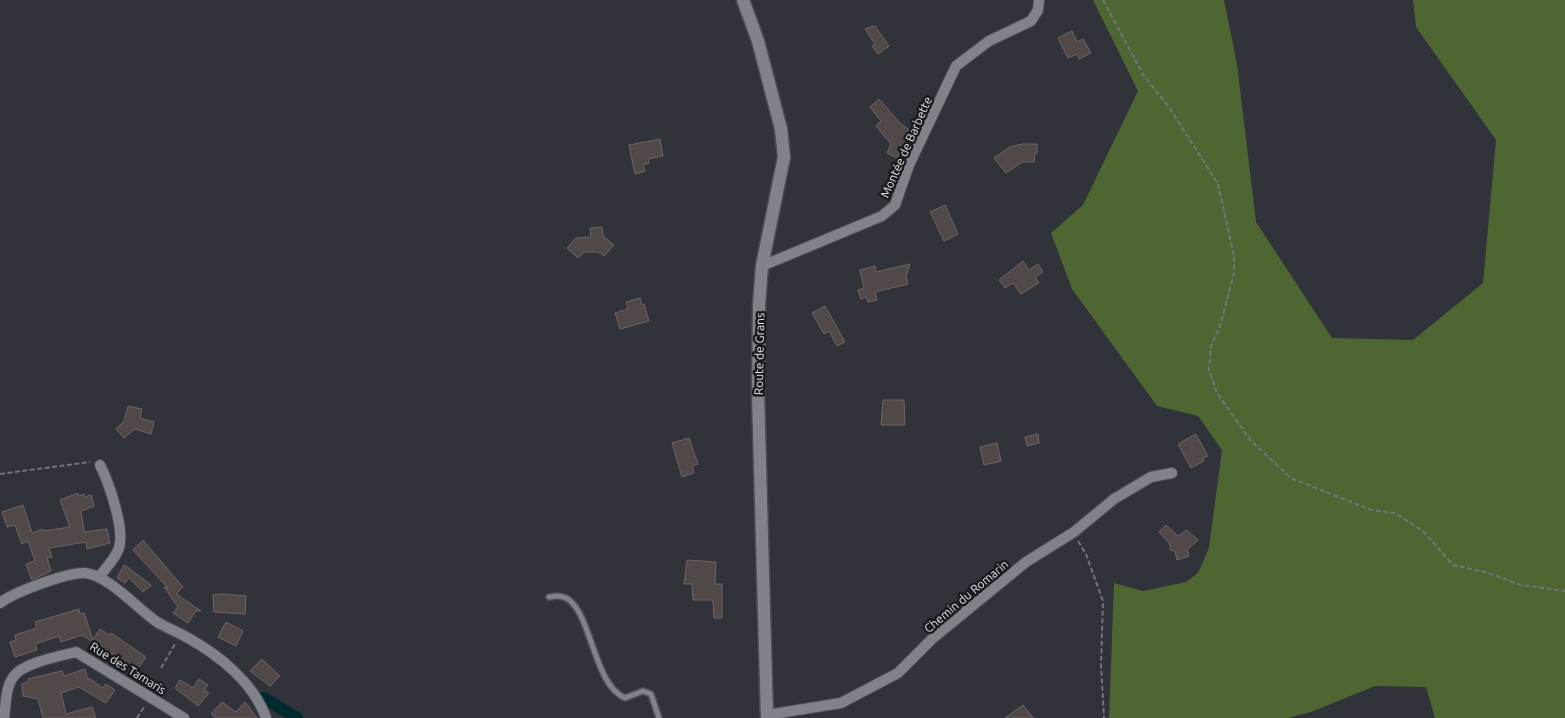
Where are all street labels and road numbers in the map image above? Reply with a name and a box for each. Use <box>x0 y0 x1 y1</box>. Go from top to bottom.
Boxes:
street label: Montée de Barbette <box>878 94 934 200</box>
street label: Route de Grans <box>752 313 766 395</box>
street label: Chemin du Romarin <box>921 557 1011 635</box>
street label: Rue des Tamaris <box>88 639 168 697</box>

